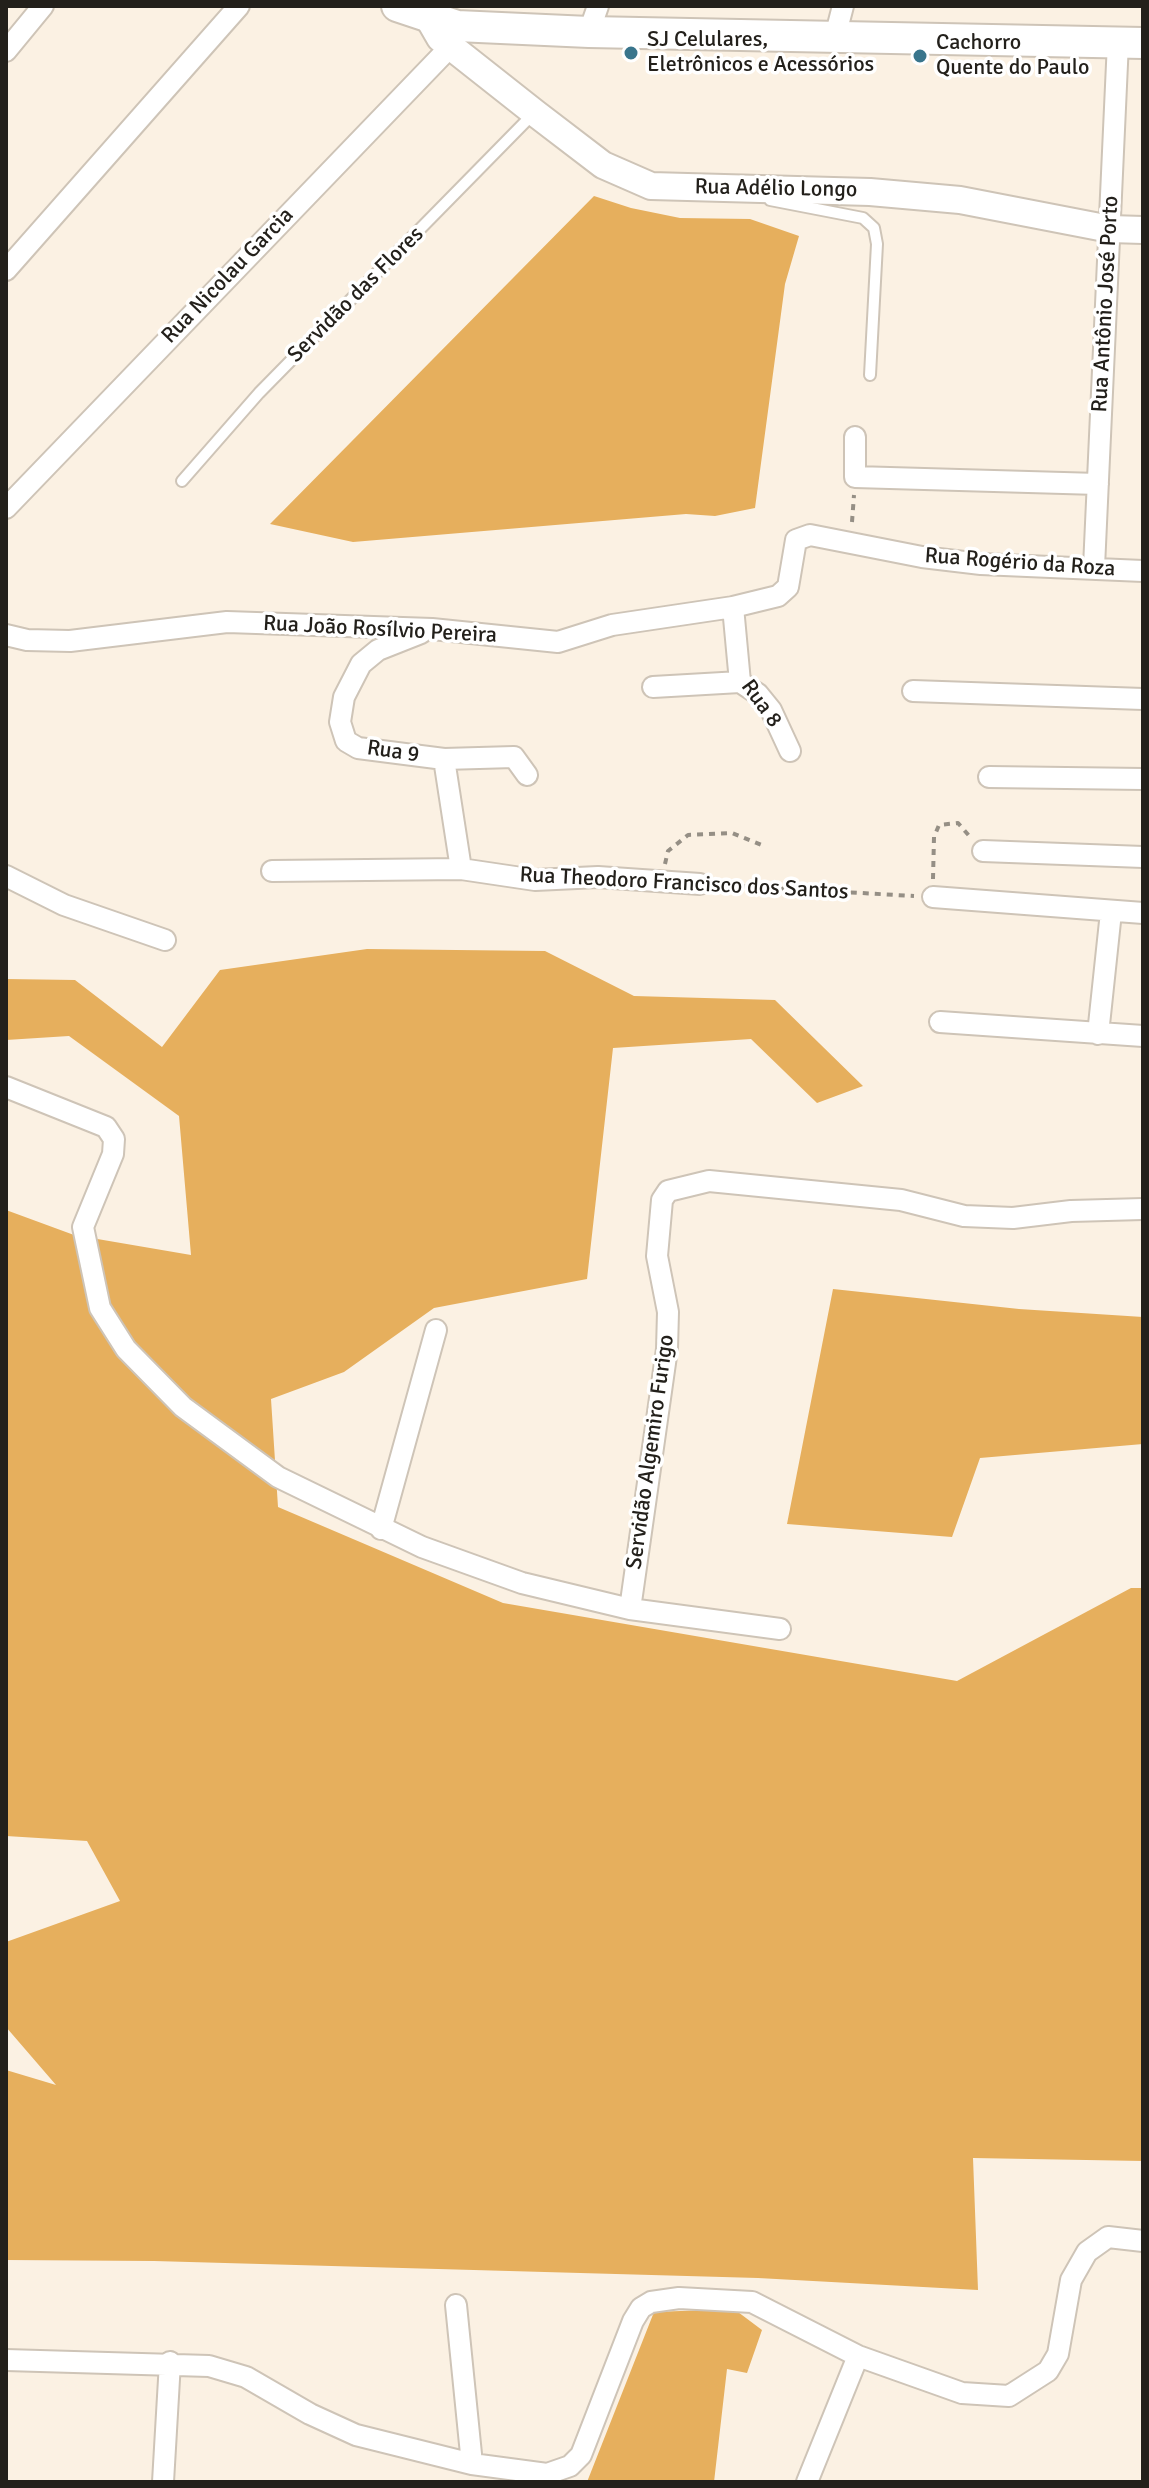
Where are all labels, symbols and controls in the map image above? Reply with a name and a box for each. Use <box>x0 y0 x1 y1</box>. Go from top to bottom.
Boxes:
place label: SJ Celulares, Eletrônicos e Acessórios <box>647 27 874 78</box>
place label: Cachorro Quente do Paulo <box>936 30 1089 82</box>
marker: SJ Celulares, Eletrônicos e Acessórios <box>622 44 640 62</box>
marker: Cachorro Quente do Paulo <box>911 47 929 65</box>
street label: Rua Adélio Longo <box>694 174 858 204</box>
street label: Rua Antônio José Porto <box>1087 195 1125 413</box>
street label: Rua Nicolau Garcia <box>156 203 300 349</box>
street label: Servidão das Flores <box>283 222 429 368</box>
street label: Rua Rogério da Roza <box>924 543 1116 583</box>
street label: Rua João Rosílvio Pereira <box>262 611 498 649</box>
street label: Rua 8 <box>735 675 787 733</box>
street label: Rua 9 <box>365 735 421 769</box>
street label: Rua Theodoro Francisco dos Santos <box>519 862 849 906</box>
street label: Servidão Algemiro Furigo <box>621 1333 681 1571</box>

